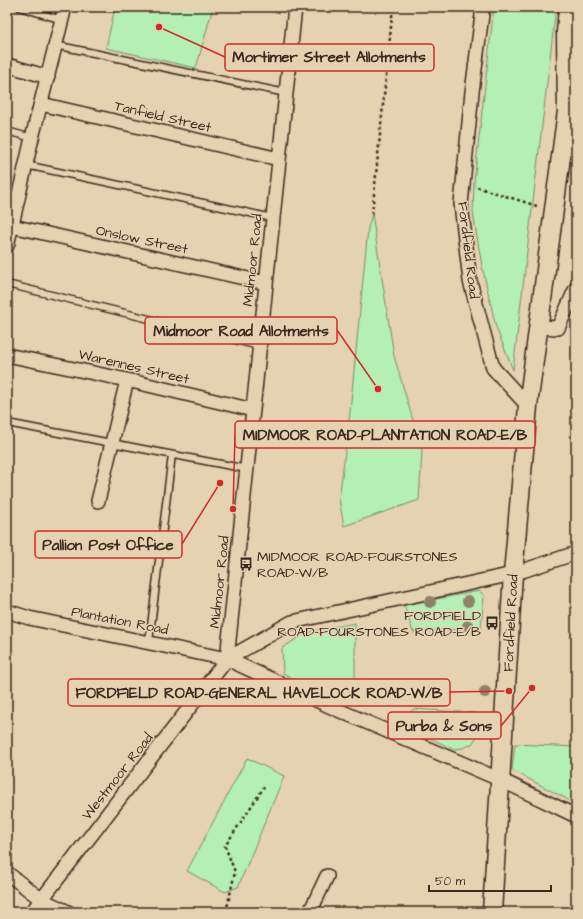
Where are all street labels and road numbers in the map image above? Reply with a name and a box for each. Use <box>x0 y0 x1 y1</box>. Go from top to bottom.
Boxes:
street label: Tanfield Street <box>112 96 214 138</box>
street label: Fordfield Road <box>452 200 484 300</box>
street label: Midmoor Road <box>238 213 268 307</box>
street label: Onslow Street <box>94 220 190 260</box>
street label: Warennes Street <box>76 345 191 390</box>
street label: Midmoor Road <box>205 535 235 629</box>
street label: Fordfield Road <box>498 574 524 672</box>
street label: Plantation Road <box>70 602 170 640</box>
street label: Westmoor Road <box>77 729 158 824</box>

